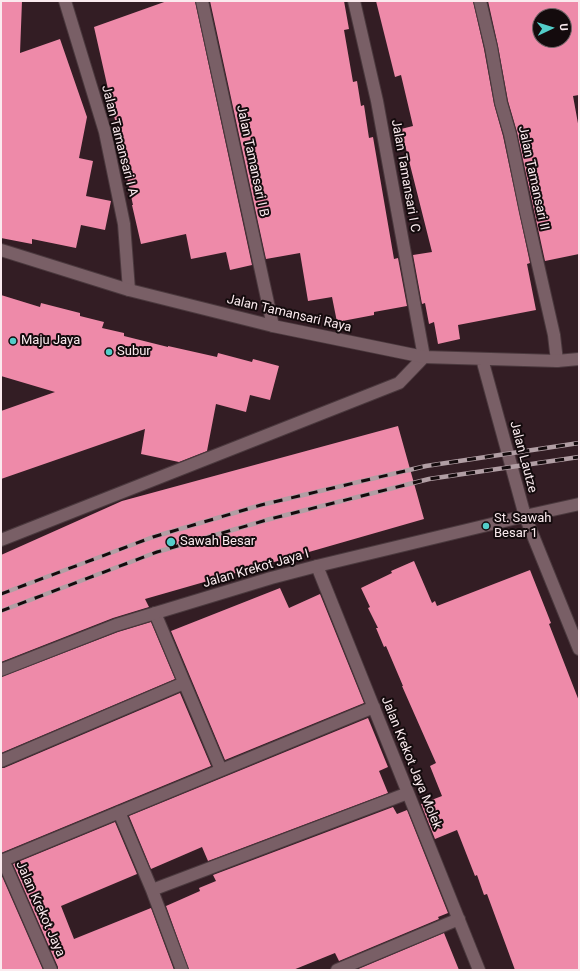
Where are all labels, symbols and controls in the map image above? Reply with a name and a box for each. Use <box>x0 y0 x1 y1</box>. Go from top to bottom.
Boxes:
north arrow <box>532 8 572 48</box>
text: U <box>557 23 570 31</box>
street label: Jalan Tamansari I A <box>98 84 140 198</box>
street label: Jalan Tamansari I B <box>233 104 271 218</box>
street label: Jalan Tamansari I C <box>387 118 423 234</box>
street label: Jalan Tamansari II <box>514 124 552 232</box>
street label: Jalan Tamansari Raya <box>225 292 353 336</box>
place label: Maju Jaya <box>21 333 80 349</box>
marker: Maju Jaya <box>8 336 18 346</box>
place label: Subur <box>117 344 151 360</box>
marker: Subur <box>104 347 114 357</box>
street label: Jalan Lautze <box>506 419 540 495</box>
place label: St. Sawah Besar 1 <box>494 511 551 542</box>
marker: St. Sawah Besar 1 <box>481 521 491 531</box>
place label: Sawah Besar <box>180 534 255 550</box>
marker: Sawah Besar <box>165 536 177 548</box>
street label: Jalan Krekot Jaya I <box>201 546 311 592</box>
street label: Jalan Krekot Jaya Molek <box>377 694 445 832</box>
street label: Jalan Krekot Jaya <box>12 859 68 959</box>

